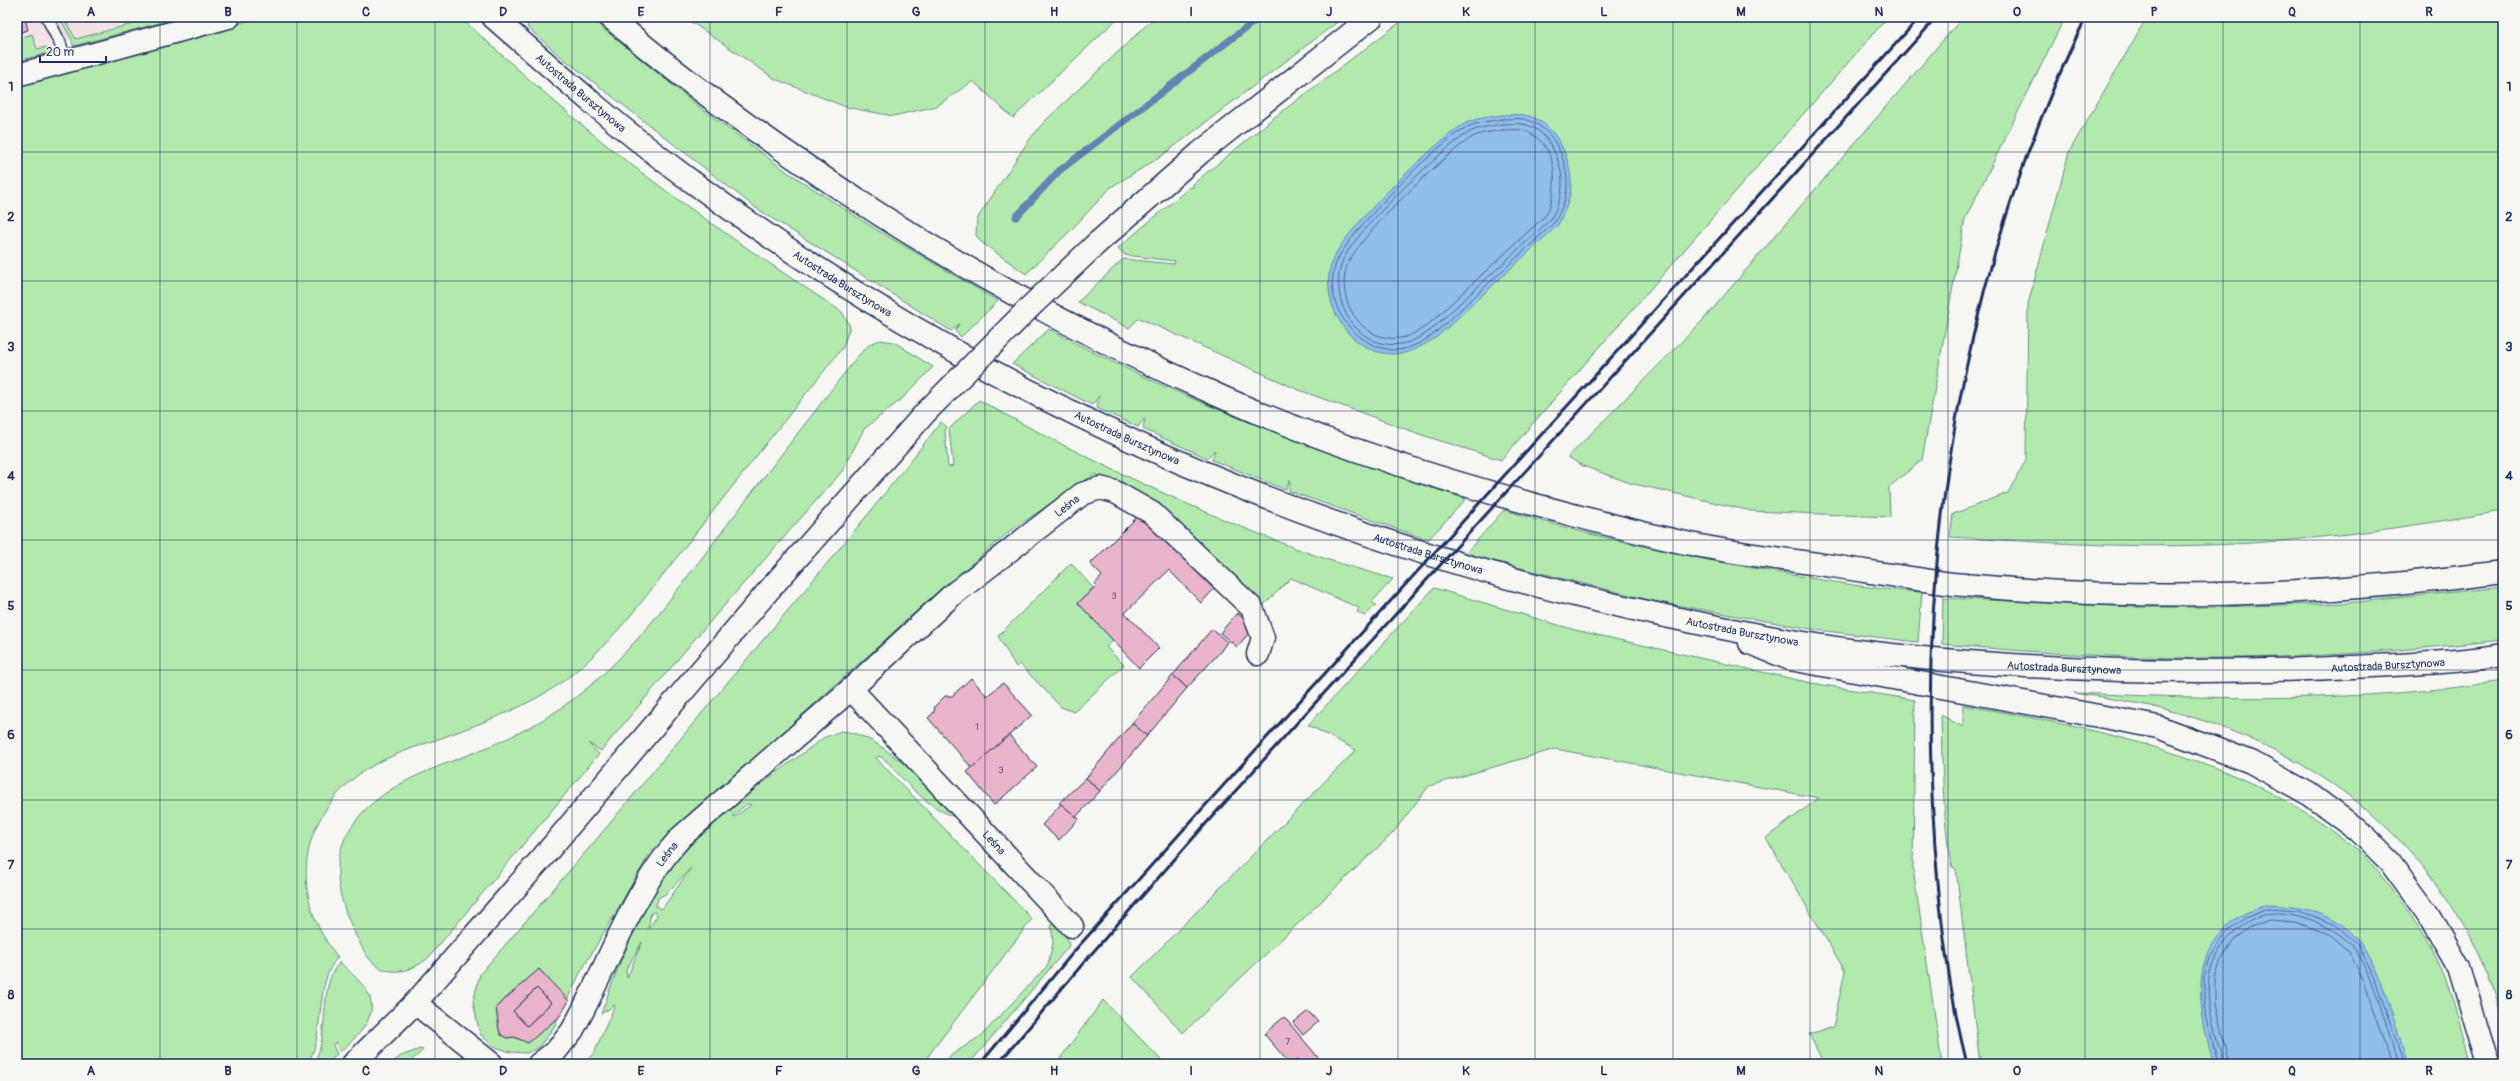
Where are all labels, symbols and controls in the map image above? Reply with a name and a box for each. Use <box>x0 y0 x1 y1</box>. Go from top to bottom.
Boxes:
text: A <box>87 4 96 20</box>
text: B <box>224 4 232 20</box>
text: C <box>362 4 370 20</box>
text: D <box>499 4 507 20</box>
text: E <box>638 4 645 20</box>
text: F <box>775 4 783 20</box>
text: G <box>912 4 921 20</box>
text: H <box>1050 4 1058 20</box>
text: I <box>1189 4 1193 20</box>
text: J <box>1326 4 1332 20</box>
text: K <box>1462 4 1470 20</box>
text: L <box>1600 4 1608 20</box>
text: M <box>1736 4 1746 20</box>
text: N <box>1875 4 1884 20</box>
text: O <box>2013 4 2022 20</box>
text: P <box>2150 4 2158 20</box>
text: Q <box>2288 4 2296 20</box>
text: R <box>2425 4 2433 20</box>
scale bar <box>40 38 106 64</box>
text: 20 m <box>46 45 75 60</box>
street label: Autostrada Bursztynowa <box>533 51 628 135</box>
text: 1 <box>8 79 14 95</box>
text: 1 <box>2506 79 2512 95</box>
text: 2 <box>7 209 15 225</box>
text: 2 <box>2505 209 2513 225</box>
street label: Autostrada Bursztynowa <box>790 248 894 320</box>
text: 3 <box>7 339 15 355</box>
text: 3 <box>2505 339 2513 355</box>
street label: Autostrada Bursztynowa <box>1072 408 1181 468</box>
text: 4 <box>7 468 15 484</box>
text: 4 <box>2505 468 2513 484</box>
street label: Leśna <box>1052 493 1082 520</box>
street label: Autostrada Bursztynowa <box>1371 531 1484 577</box>
house number: 3 <box>1111 591 1117 602</box>
text: 5 <box>7 598 15 614</box>
text: 5 <box>2505 598 2513 614</box>
street label: Autostrada Bursztynowa <box>1685 615 1800 649</box>
street label: Autostrada Bursztynowa <box>2331 656 2445 675</box>
street label: Autostrada Bursztynowa <box>2007 659 2121 677</box>
house number: 1 <box>975 722 979 733</box>
text: 6 <box>7 727 15 743</box>
text: 6 <box>2505 727 2513 743</box>
house number: 3 <box>998 765 1004 776</box>
street label: Leśna <box>980 828 1008 858</box>
street label: Leśna <box>654 839 681 869</box>
text: 7 <box>8 857 15 873</box>
text: 7 <box>2506 857 2513 873</box>
text: 8 <box>8 987 15 1003</box>
text: 8 <box>2506 987 2513 1003</box>
house number: 7 <box>1286 1037 1291 1048</box>
text: A <box>87 1063 96 1079</box>
text: B <box>224 1063 232 1079</box>
text: C <box>362 1063 370 1079</box>
text: D <box>499 1063 507 1079</box>
text: E <box>638 1063 645 1079</box>
text: F <box>775 1063 783 1079</box>
text: G <box>912 1063 921 1079</box>
text: H <box>1050 1063 1058 1079</box>
text: I <box>1189 1063 1193 1079</box>
text: J <box>1326 1063 1332 1079</box>
text: K <box>1462 1063 1470 1079</box>
text: L <box>1600 1063 1608 1079</box>
text: M <box>1736 1063 1746 1079</box>
text: N <box>1875 1063 1884 1079</box>
text: O <box>2013 1063 2022 1079</box>
text: P <box>2150 1063 2158 1079</box>
text: Q <box>2288 1063 2296 1079</box>
text: R <box>2425 1063 2433 1079</box>

